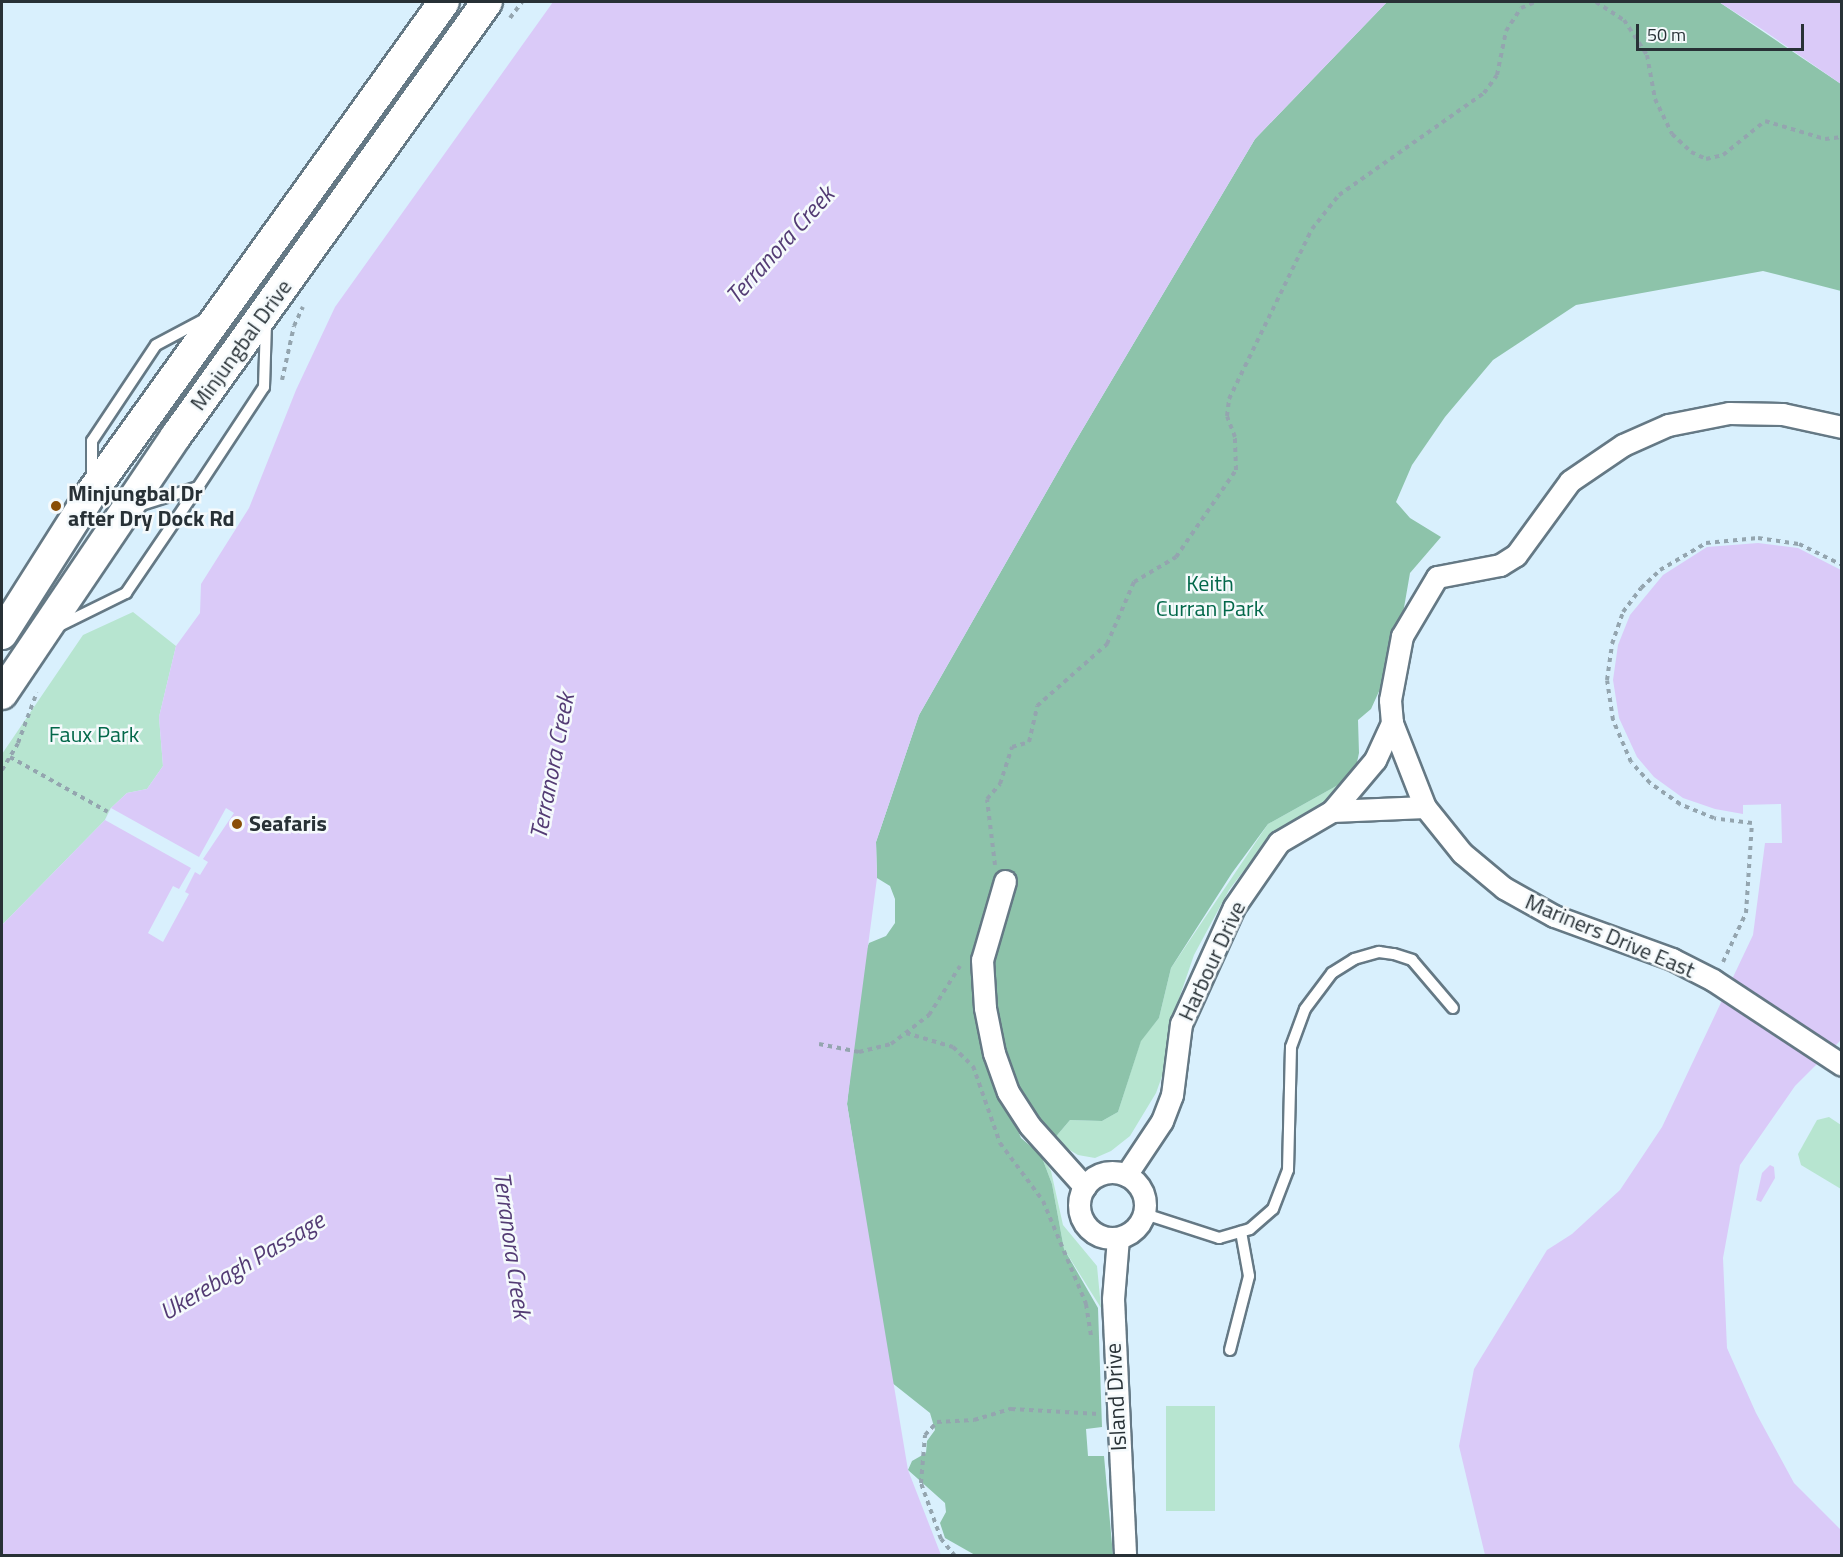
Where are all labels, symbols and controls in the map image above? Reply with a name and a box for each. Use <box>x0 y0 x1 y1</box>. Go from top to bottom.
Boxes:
scale bar <box>1639 12 1807 50</box>
text: 50 m <box>1647 21 1686 48</box>
water label: Terranora Creek <box>720 180 840 310</box>
street label: Minjungbal Drive <box>185 274 297 416</box>
place label: Minjungbal Dr after Dry Dock Rd <box>68 480 235 532</box>
marker: Minjungbal Dr after Dry Dock Rd <box>49 499 63 513</box>
park label: Keith Curran Park <box>1156 570 1264 622</box>
water label: Terranora Creek <box>524 691 580 841</box>
park label: Faux Park <box>49 722 139 748</box>
place label: Seafaris <box>249 811 327 837</box>
marker: Seafaris <box>230 817 244 831</box>
street label: Mariners Drive East <box>1521 888 1699 984</box>
street label: Harbour Drive <box>1173 897 1251 1025</box>
water label: Terranora Creek <box>487 1170 537 1320</box>
water label: Ukerebagh Passage <box>155 1206 329 1326</box>
street label: Island Drive <box>1100 1342 1132 1452</box>

